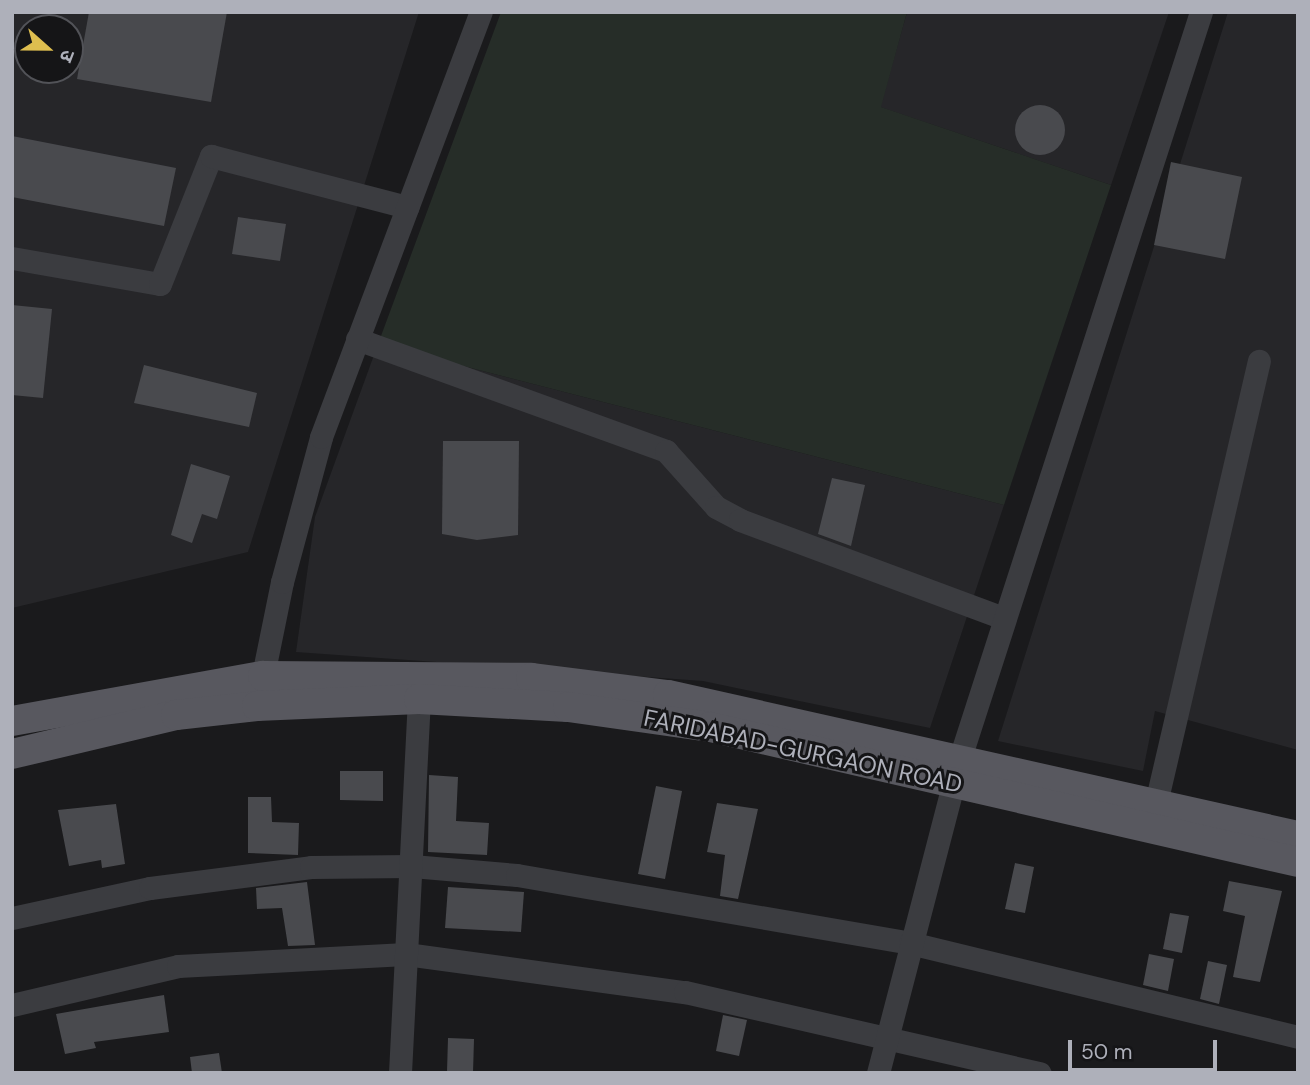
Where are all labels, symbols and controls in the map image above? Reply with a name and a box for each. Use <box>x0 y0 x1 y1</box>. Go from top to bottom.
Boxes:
north arrow <box>14 14 84 84</box>
text: उ <box>54 46 81 66</box>
street label: FARIDABAD-GURGAON ROAD <box>641 703 965 799</box>
scale bar <box>1072 1026 1221 1070</box>
text: 50 m <box>1081 1038 1132 1066</box>

